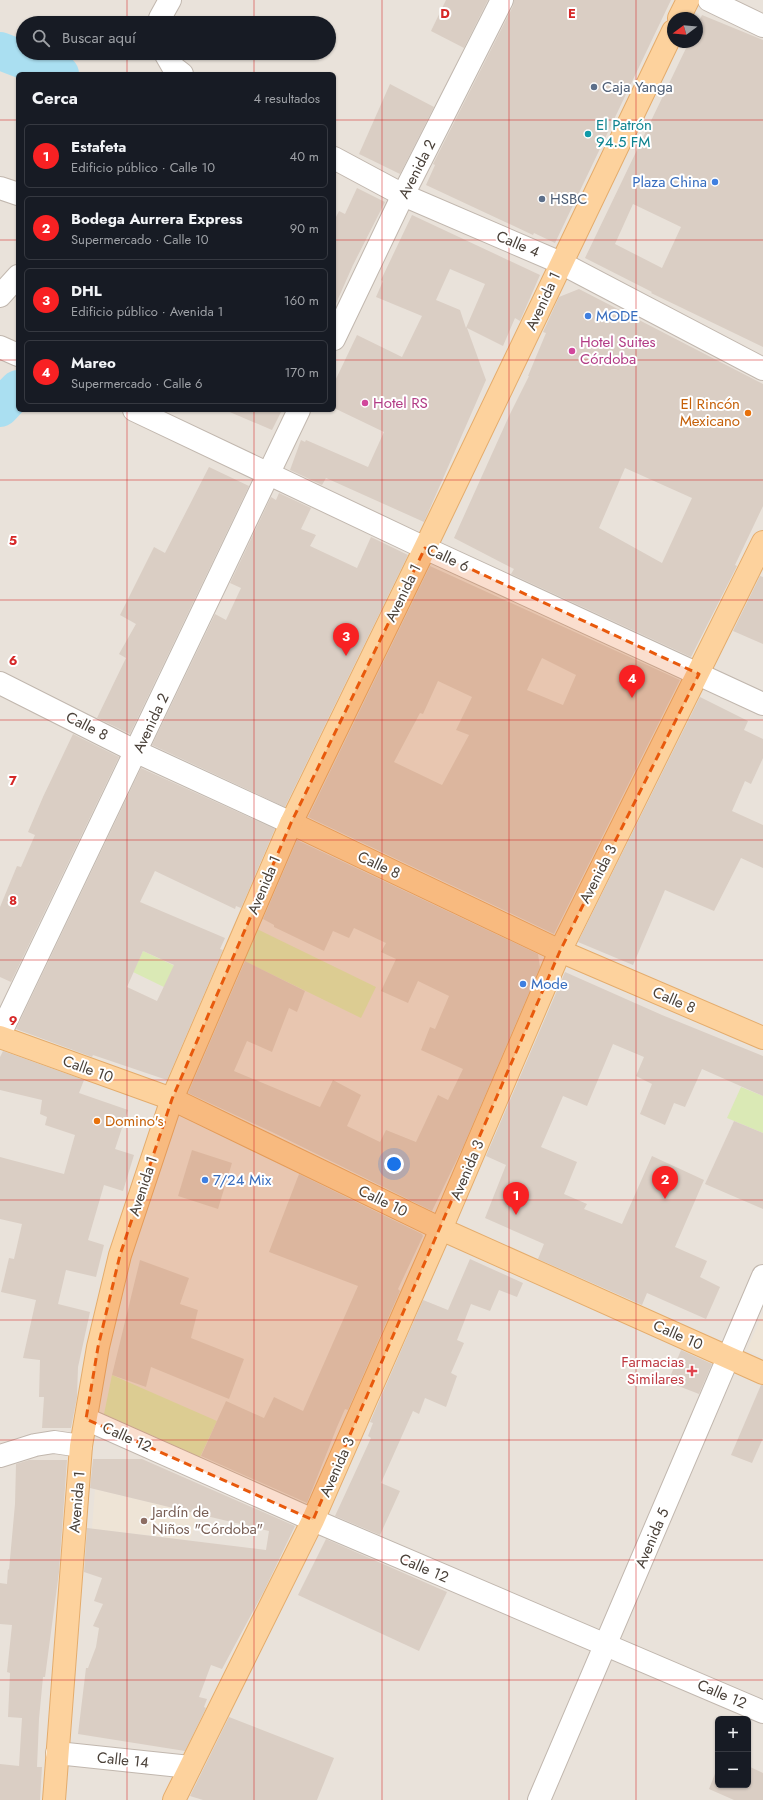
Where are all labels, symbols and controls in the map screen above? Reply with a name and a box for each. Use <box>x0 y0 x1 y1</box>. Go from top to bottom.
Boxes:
text: D <box>440 4 450 23</box>
text: E <box>568 4 576 23</box>
north arrow <box>667 12 703 48</box>
search box <box>16 16 336 60</box>
icon: search <box>30 27 52 49</box>
text: Buscar aquí <box>62 27 136 49</box>
place label: Caja Yanga <box>602 76 673 98</box>
marker: Caja Yanga <box>589 82 599 92</box>
text: Cerca <box>32 86 78 110</box>
text: 4 resultados <box>253 89 320 108</box>
place label: El Patrón 94.5 FM <box>596 114 652 153</box>
marker: El Patrón 94.5 FM <box>583 129 593 139</box>
text: Estafeta <box>71 136 126 158</box>
street label: Avenida 2 <box>393 136 441 202</box>
text: 1 <box>43 147 49 166</box>
text: 40 m <box>290 147 319 166</box>
text: Edificio público · Calle 10 <box>71 158 215 177</box>
place label: Plaza China <box>632 171 707 193</box>
marker: Plaza China <box>710 177 720 187</box>
place label: HSBC <box>550 188 588 210</box>
marker: HSBC <box>537 194 547 204</box>
text: Bodega Aurrera Express <box>71 208 243 230</box>
text: 2 <box>42 219 50 238</box>
text: 90 m <box>290 219 319 238</box>
street label: Calle 4 <box>493 225 543 263</box>
text: Supermercado · Calle 10 <box>71 230 209 249</box>
street label: Avenida 1 <box>520 268 566 334</box>
text: DHL <box>71 280 102 302</box>
text: 3 <box>42 291 50 310</box>
text: 160 m <box>284 291 319 310</box>
text: Edificio público · Avenida 1 <box>71 302 223 321</box>
place label: MODE <box>596 305 638 327</box>
marker: MODE <box>583 311 593 321</box>
place label: Hotel Suites Córdoba <box>580 331 656 370</box>
marker: Hotel Suites Córdoba <box>567 346 577 356</box>
text: Mareo <box>71 352 116 374</box>
text: 4 <box>41 363 51 382</box>
text: 170 m <box>284 363 319 382</box>
text: Supermercado · Calle 6 <box>71 374 203 393</box>
place label: Hotel RS <box>373 392 428 414</box>
place label: El Rincón Mexicano <box>680 393 740 432</box>
marker: Hotel RS <box>360 398 370 408</box>
marker: El Rincón Mexicano <box>743 408 753 418</box>
text: 5 <box>9 531 17 550</box>
street label: Calle 6 <box>423 538 473 578</box>
street label: Avenida 1 <box>380 560 426 626</box>
pin: 3 <box>333 623 359 656</box>
text: 6 <box>9 651 18 670</box>
pin: 4 <box>619 665 645 698</box>
street label: Avenida 2 <box>128 689 174 757</box>
street label: Calle 8 <box>62 706 112 746</box>
text: 7 <box>9 771 17 790</box>
street label: Avenida 3 <box>574 841 622 907</box>
street label: Calle 8 <box>354 846 404 884</box>
street label: Avenida 1 <box>242 852 286 918</box>
text: 8 <box>9 891 17 910</box>
place label: Mode <box>531 973 568 995</box>
marker: Mode <box>518 979 528 989</box>
street label: Calle 8 <box>649 981 699 1019</box>
text: 9 <box>9 1011 18 1030</box>
street label: Calle 10 <box>60 1050 116 1088</box>
place label: Domino's <box>105 1110 163 1132</box>
marker: Domino's <box>92 1116 102 1126</box>
street label: Avenida 3 <box>444 1136 490 1204</box>
street label: Avenida 1 <box>123 1153 163 1219</box>
your location <box>384 1154 404 1174</box>
pin: 2 <box>652 1166 678 1199</box>
place label: 7/24 Mix <box>213 1169 272 1191</box>
marker: 7/24 Mix <box>200 1175 210 1185</box>
street label: Calle 10 <box>355 1180 411 1222</box>
pin: 1 <box>503 1182 529 1215</box>
street label: Calle 10 <box>650 1314 706 1356</box>
place label: Farmacias Similares <box>621 1351 684 1390</box>
marker: Farmacias Similares <box>687 1366 697 1376</box>
street label: Calle 12 <box>99 1416 155 1458</box>
street label: Avenida 3 <box>314 1434 360 1500</box>
street label: Avenida 1 <box>63 1470 91 1534</box>
place label: Jardín de Niños "Córdoba" <box>150 1501 263 1540</box>
street label: Avenida 5 <box>629 1504 675 1572</box>
marker: Jardín de Niños "Córdoba" <box>139 1516 149 1526</box>
street label: Calle 12 <box>396 1548 452 1588</box>
street label: Calle 12 <box>694 1674 750 1714</box>
map controls <box>715 1716 751 1788</box>
button: + <box>715 1716 751 1752</box>
street label: Calle 14 <box>96 1746 150 1774</box>
button: − <box>715 1752 751 1788</box>

